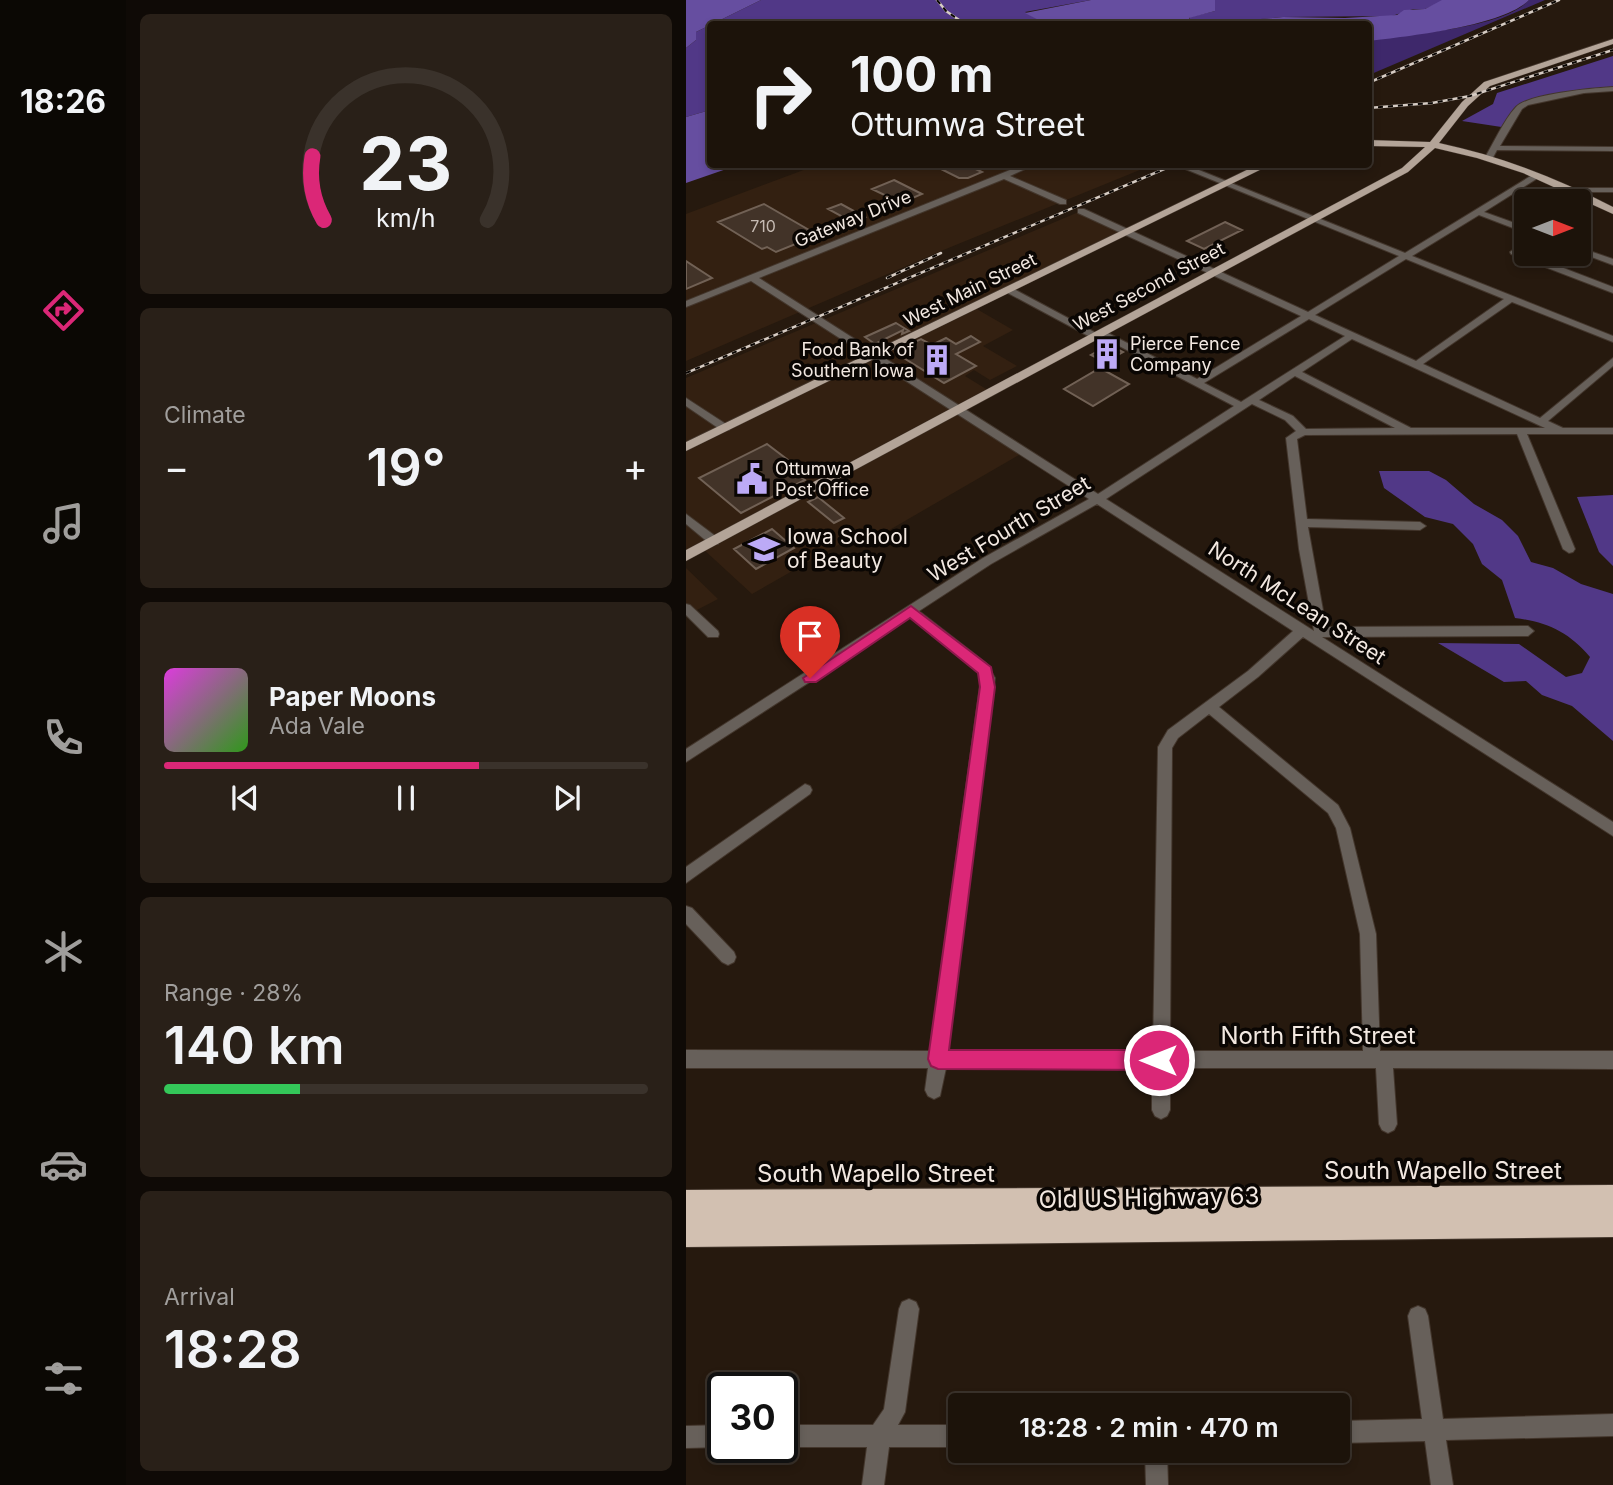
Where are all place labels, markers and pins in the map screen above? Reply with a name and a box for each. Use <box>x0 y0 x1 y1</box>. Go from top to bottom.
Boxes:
place label: Pierce Fence Company <box>1130 333 1241 375</box>
building icon: Pierce Fence Company <box>1090 337 1124 371</box>
place label: Food Bank of Southern Iowa <box>791 339 914 381</box>
building icon: Food Bank of Southern Iowa <box>920 343 954 377</box>
place label: Ottumwa Post Office <box>775 458 869 500</box>
public building icon: Ottumwa Post Office <box>735 462 769 496</box>
place label: Iowa School of Beauty <box>787 524 908 573</box>
school or university icon: Iowa School of Beauty <box>747 532 781 566</box>
pin <box>780 606 840 678</box>

